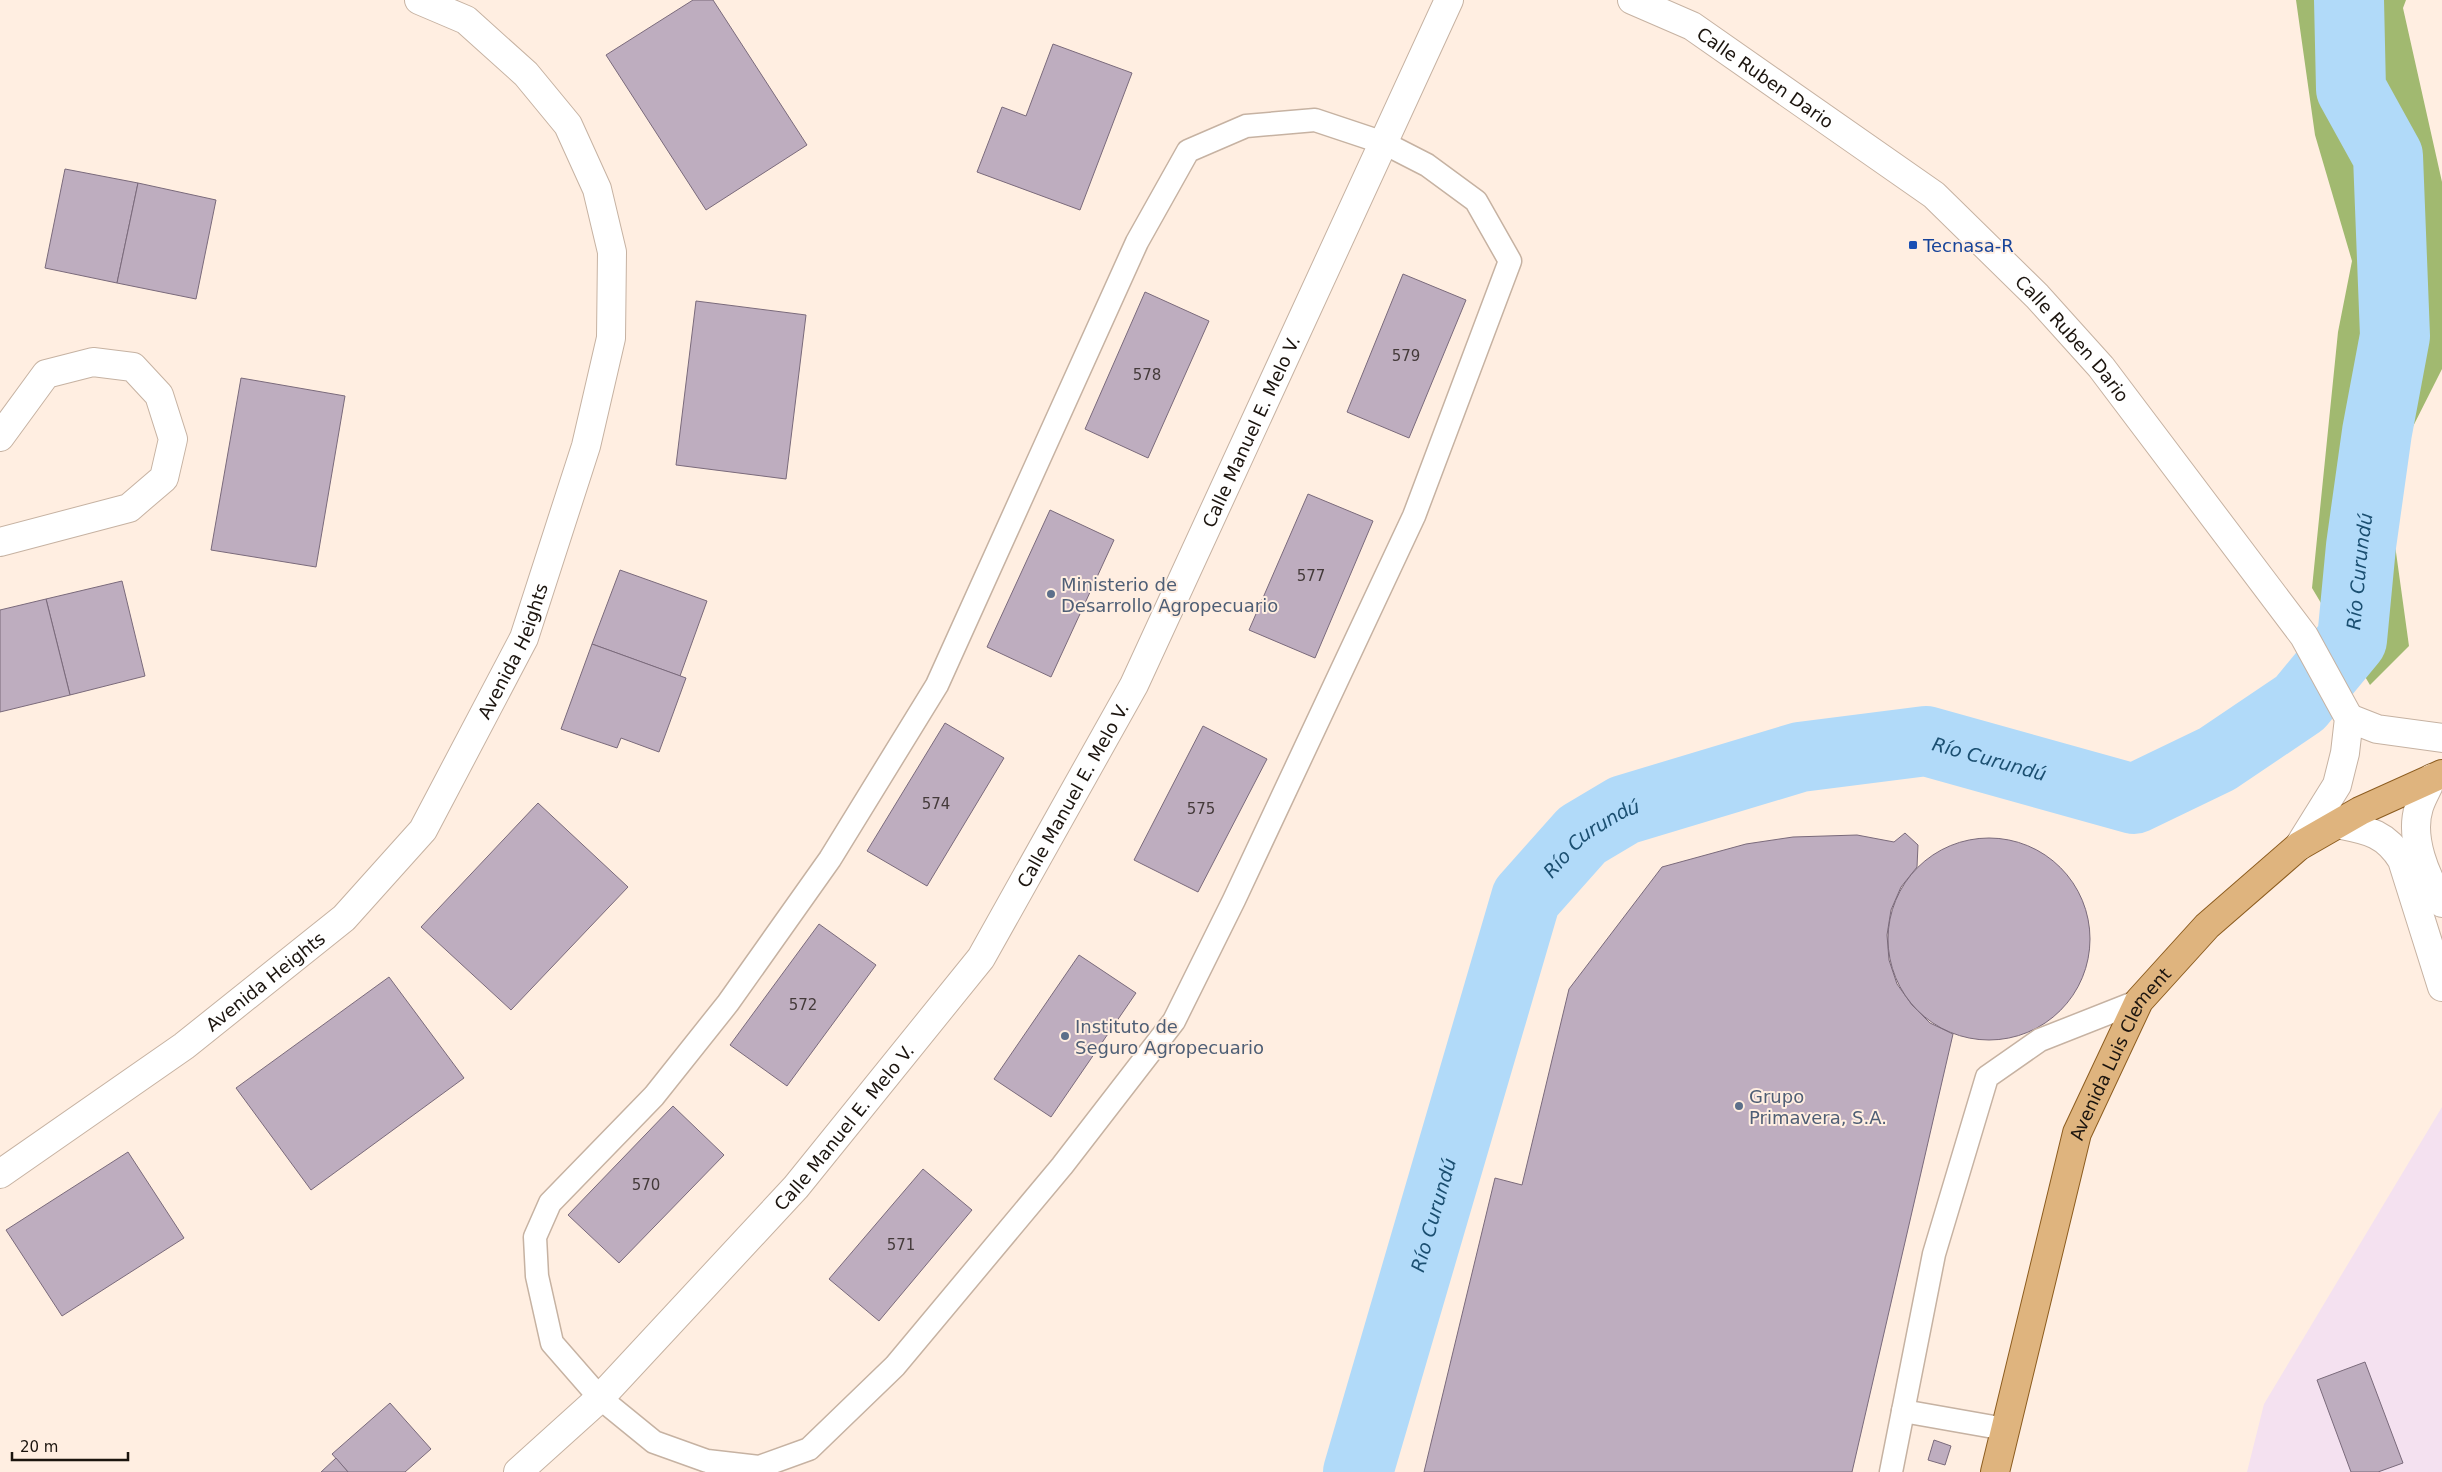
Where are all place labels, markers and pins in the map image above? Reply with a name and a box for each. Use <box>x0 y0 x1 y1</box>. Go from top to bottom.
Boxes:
place label: Tecnasa-R <box>1922 235 2014 256</box>
marker: Tecnasa-R <box>1907 239 1919 251</box>
place label: Ministerio de Desarrollo Agropecuario <box>1061 574 1278 616</box>
marker: Ministerio de Desarrollo Agropecuario <box>1045 588 1057 600</box>
place label: Instituto de Seguro Agropecuario <box>1075 1016 1264 1058</box>
marker: Instituto de Seguro Agropecuario <box>1059 1030 1071 1042</box>
place label: Grupo Primavera, S.A. <box>1749 1086 1887 1128</box>
marker: Grupo Primavera, S.A. <box>1733 1100 1745 1112</box>

